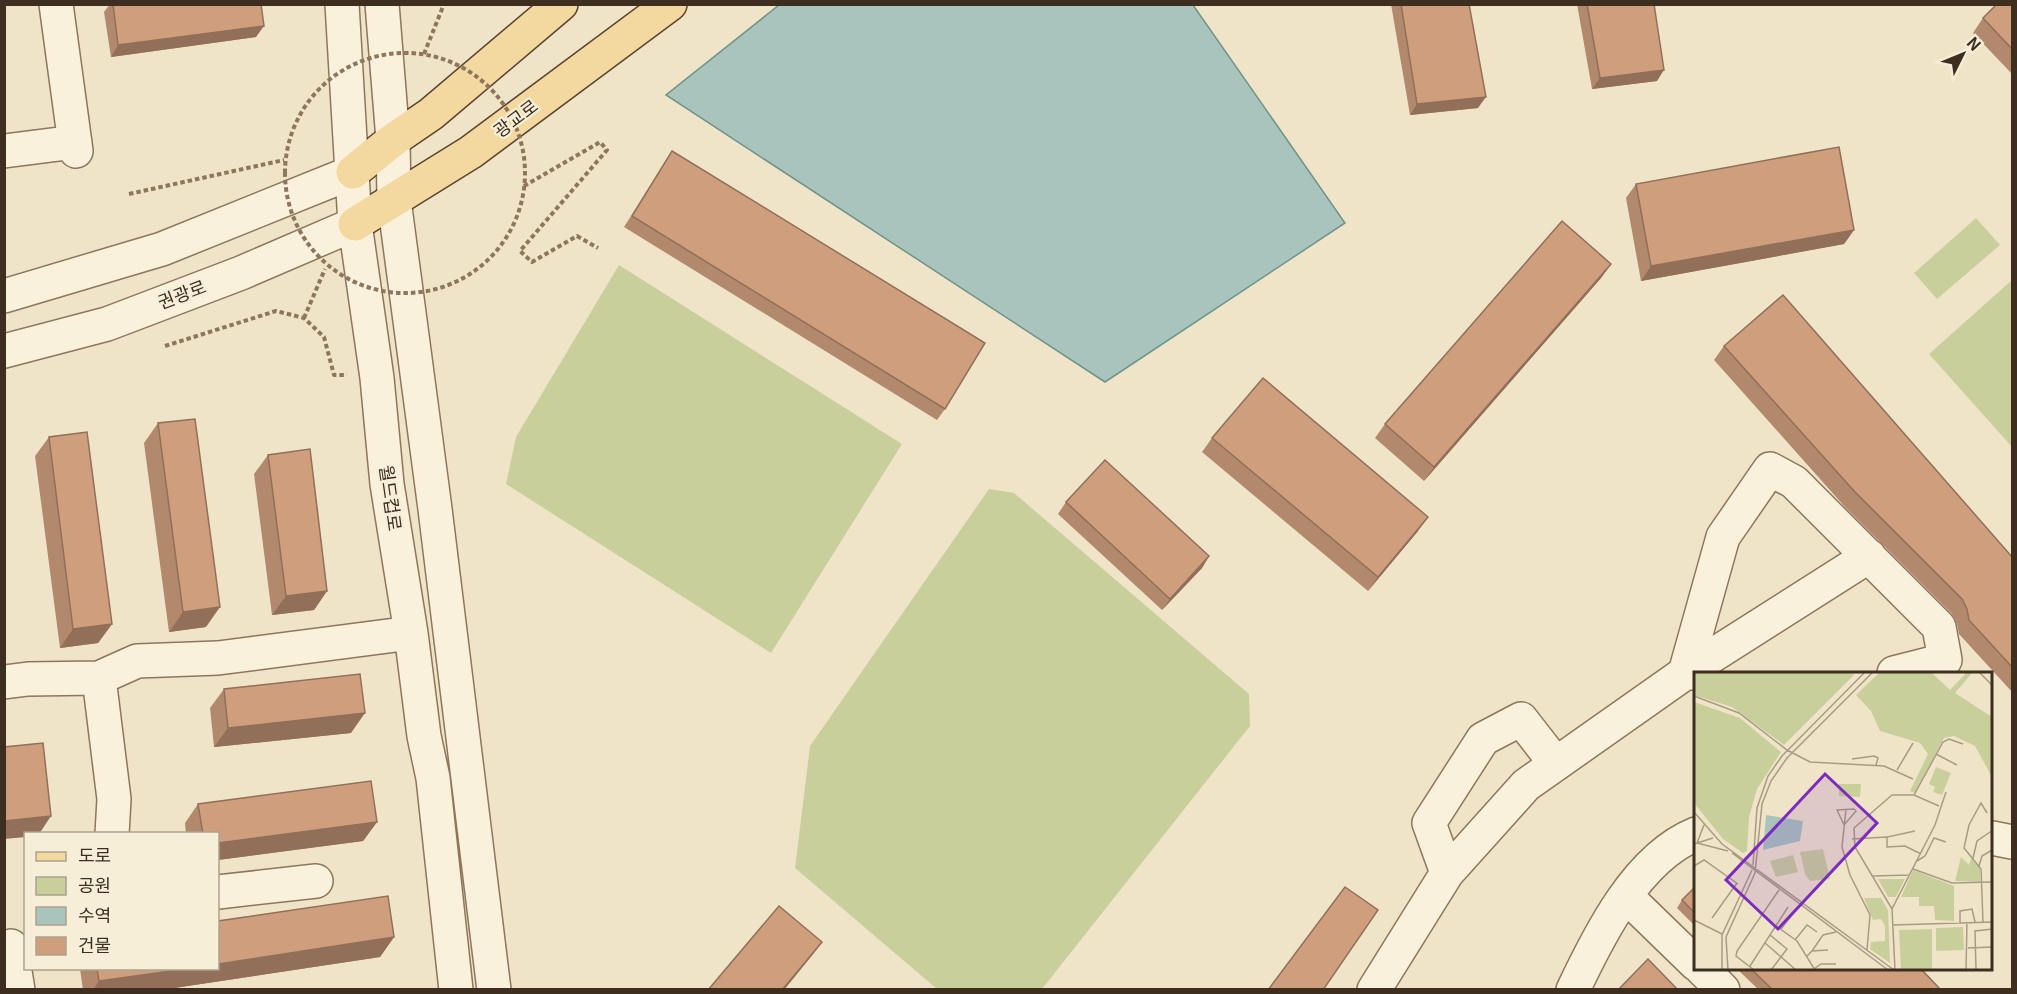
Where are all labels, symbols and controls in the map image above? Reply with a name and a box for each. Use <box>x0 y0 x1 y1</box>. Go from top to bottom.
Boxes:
north arrow <box>1933 24 1993 84</box>
text: N <box>1962 31 1988 56</box>
street label: 광교로 <box>487 92 542 143</box>
street label: 권광로 <box>153 272 209 314</box>
street label: 월드컵로 <box>374 463 409 532</box>
inset map <box>1694 672 1993 970</box>
legend <box>24 832 219 970</box>
text: 도로 <box>78 841 111 867</box>
text: 공원 <box>78 871 111 897</box>
text: 수역 <box>78 901 111 927</box>
text: 건물 <box>78 931 111 957</box>

